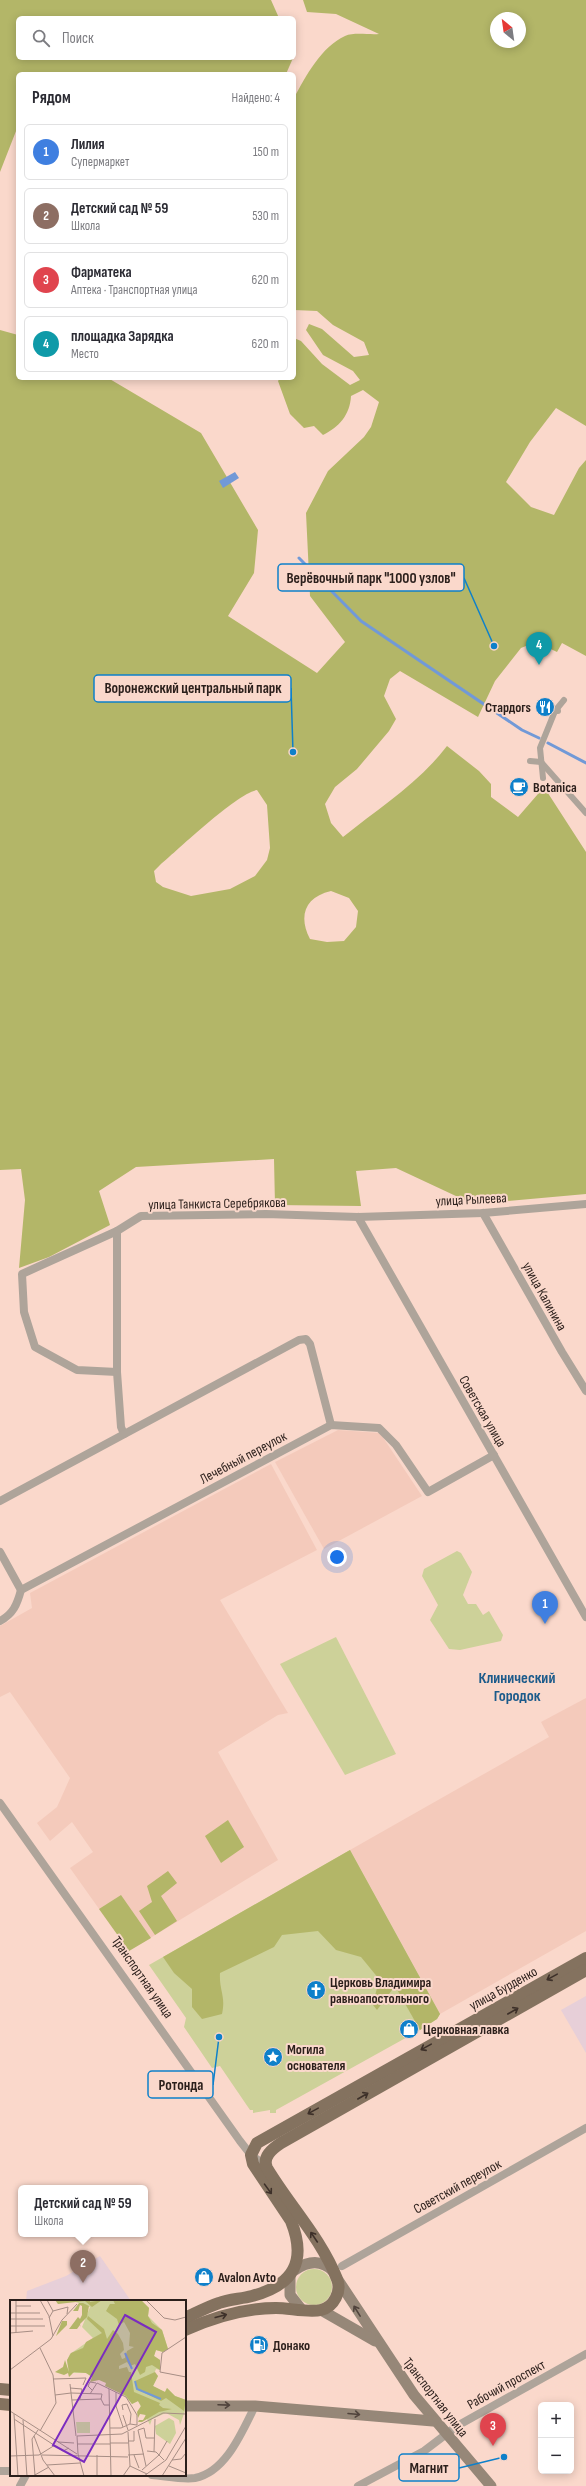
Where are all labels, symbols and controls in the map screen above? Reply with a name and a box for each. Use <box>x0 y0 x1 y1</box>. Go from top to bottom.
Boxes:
north arrow <box>490 12 526 48</box>
search box <box>16 16 296 60</box>
icon: search <box>30 27 52 49</box>
text: Поиск <box>62 29 94 48</box>
text: Рядом <box>32 88 71 108</box>
text: Найдено: 4 <box>232 90 280 106</box>
text: Лилия <box>71 135 105 154</box>
text: 1 <box>43 144 49 160</box>
text: 150 m <box>253 144 279 160</box>
text: Супермаркет <box>71 154 129 170</box>
text: Детский сад № 59 <box>71 199 168 218</box>
text: 2 <box>43 208 49 224</box>
text: 530 m <box>252 208 279 224</box>
text: Школа <box>71 218 100 234</box>
text: Фарматека <box>71 263 132 282</box>
text: 3 <box>43 272 49 288</box>
text: 620 m <box>252 272 279 288</box>
text: Аптека · Транспортная улица <box>71 282 198 298</box>
text: площадка Зарядка <box>71 327 174 346</box>
text: 4 <box>43 336 49 352</box>
text: 620 m <box>252 336 279 352</box>
text: Место <box>71 346 99 362</box>
callout: Верёвочный парк "1000 узлов" <box>278 564 464 591</box>
text: Верёвочный парк "1000 узлов" <box>286 569 456 588</box>
pin: 4 <box>526 632 552 665</box>
callout: Воронежский центральный парк <box>94 675 291 702</box>
text: Воронежский центральный парк <box>104 679 282 698</box>
restaurant icon: Стардогs <box>534 696 556 718</box>
place label: Стардогs <box>485 699 531 716</box>
cafe icon: Botanica <box>508 776 530 798</box>
place label: Botanica <box>533 779 577 796</box>
street label: улица Рылеева <box>435 1189 507 1210</box>
street label: улица Танкиста Серебрякова <box>148 1194 286 1213</box>
street label: улица Калинина <box>519 1259 570 1334</box>
street label: Советская улица <box>455 1373 510 1450</box>
street label: Лечебный переулок <box>197 1427 290 1487</box>
your location <box>327 1547 347 1567</box>
pin: 1 <box>532 1591 558 1624</box>
district label: Клинический Городок <box>479 1669 555 1706</box>
street label: Транспортная улица <box>108 1933 177 2022</box>
street label: улица Бурденко <box>466 1963 540 2014</box>
place label: Церковь Владимира равноапостольного <box>330 1974 432 2007</box>
one-way arrow <box>546 1974 558 1981</box>
church icon: Церковь Владимира равноапостольного <box>305 1979 327 2001</box>
one-way arrow <box>507 2007 519 2015</box>
shop icon: Церковная лавка <box>398 2018 420 2040</box>
place label: Церковная лавка <box>423 2021 509 2038</box>
place label: Могила основателя <box>287 2041 346 2074</box>
one-way arrow <box>421 2044 433 2052</box>
place icon: Могила основателя <box>262 2046 284 2068</box>
callout: Ротонда <box>148 2071 213 2098</box>
text: Ротонда <box>159 2076 203 2095</box>
one-way arrow <box>357 2092 369 2100</box>
one-way arrow <box>307 2108 319 2116</box>
street label: Советский переулок <box>411 2155 505 2217</box>
one-way arrow <box>264 2183 272 2194</box>
popup <box>18 2185 148 2237</box>
text: Детский сад № 59 <box>34 2194 132 2213</box>
text: Школа <box>34 2213 64 2229</box>
one-way arrow <box>310 2232 318 2243</box>
pin: 2 <box>70 2250 96 2283</box>
shop icon: Avalon Avto <box>193 2266 215 2288</box>
place label: Avalon Avto <box>217 2269 276 2286</box>
inset map <box>10 2300 186 2476</box>
one-way arrow <box>353 2305 361 2317</box>
one-way arrow <box>214 2312 227 2319</box>
fuel station icon: Донако <box>248 2334 270 2356</box>
place label: Донако <box>273 2337 310 2354</box>
street label: Транспортная улица <box>399 2354 472 2440</box>
street label: Рабочий проспект <box>464 2356 549 2413</box>
one-way arrow <box>217 2401 230 2409</box>
map controls <box>538 2402 574 2474</box>
button: + <box>538 2402 574 2438</box>
one-way arrow <box>347 2411 360 2418</box>
pin: 3 <box>480 2413 506 2446</box>
button: − <box>538 2438 574 2474</box>
callout: Магнит <box>399 2454 459 2481</box>
text: Магнит <box>410 2459 449 2478</box>

